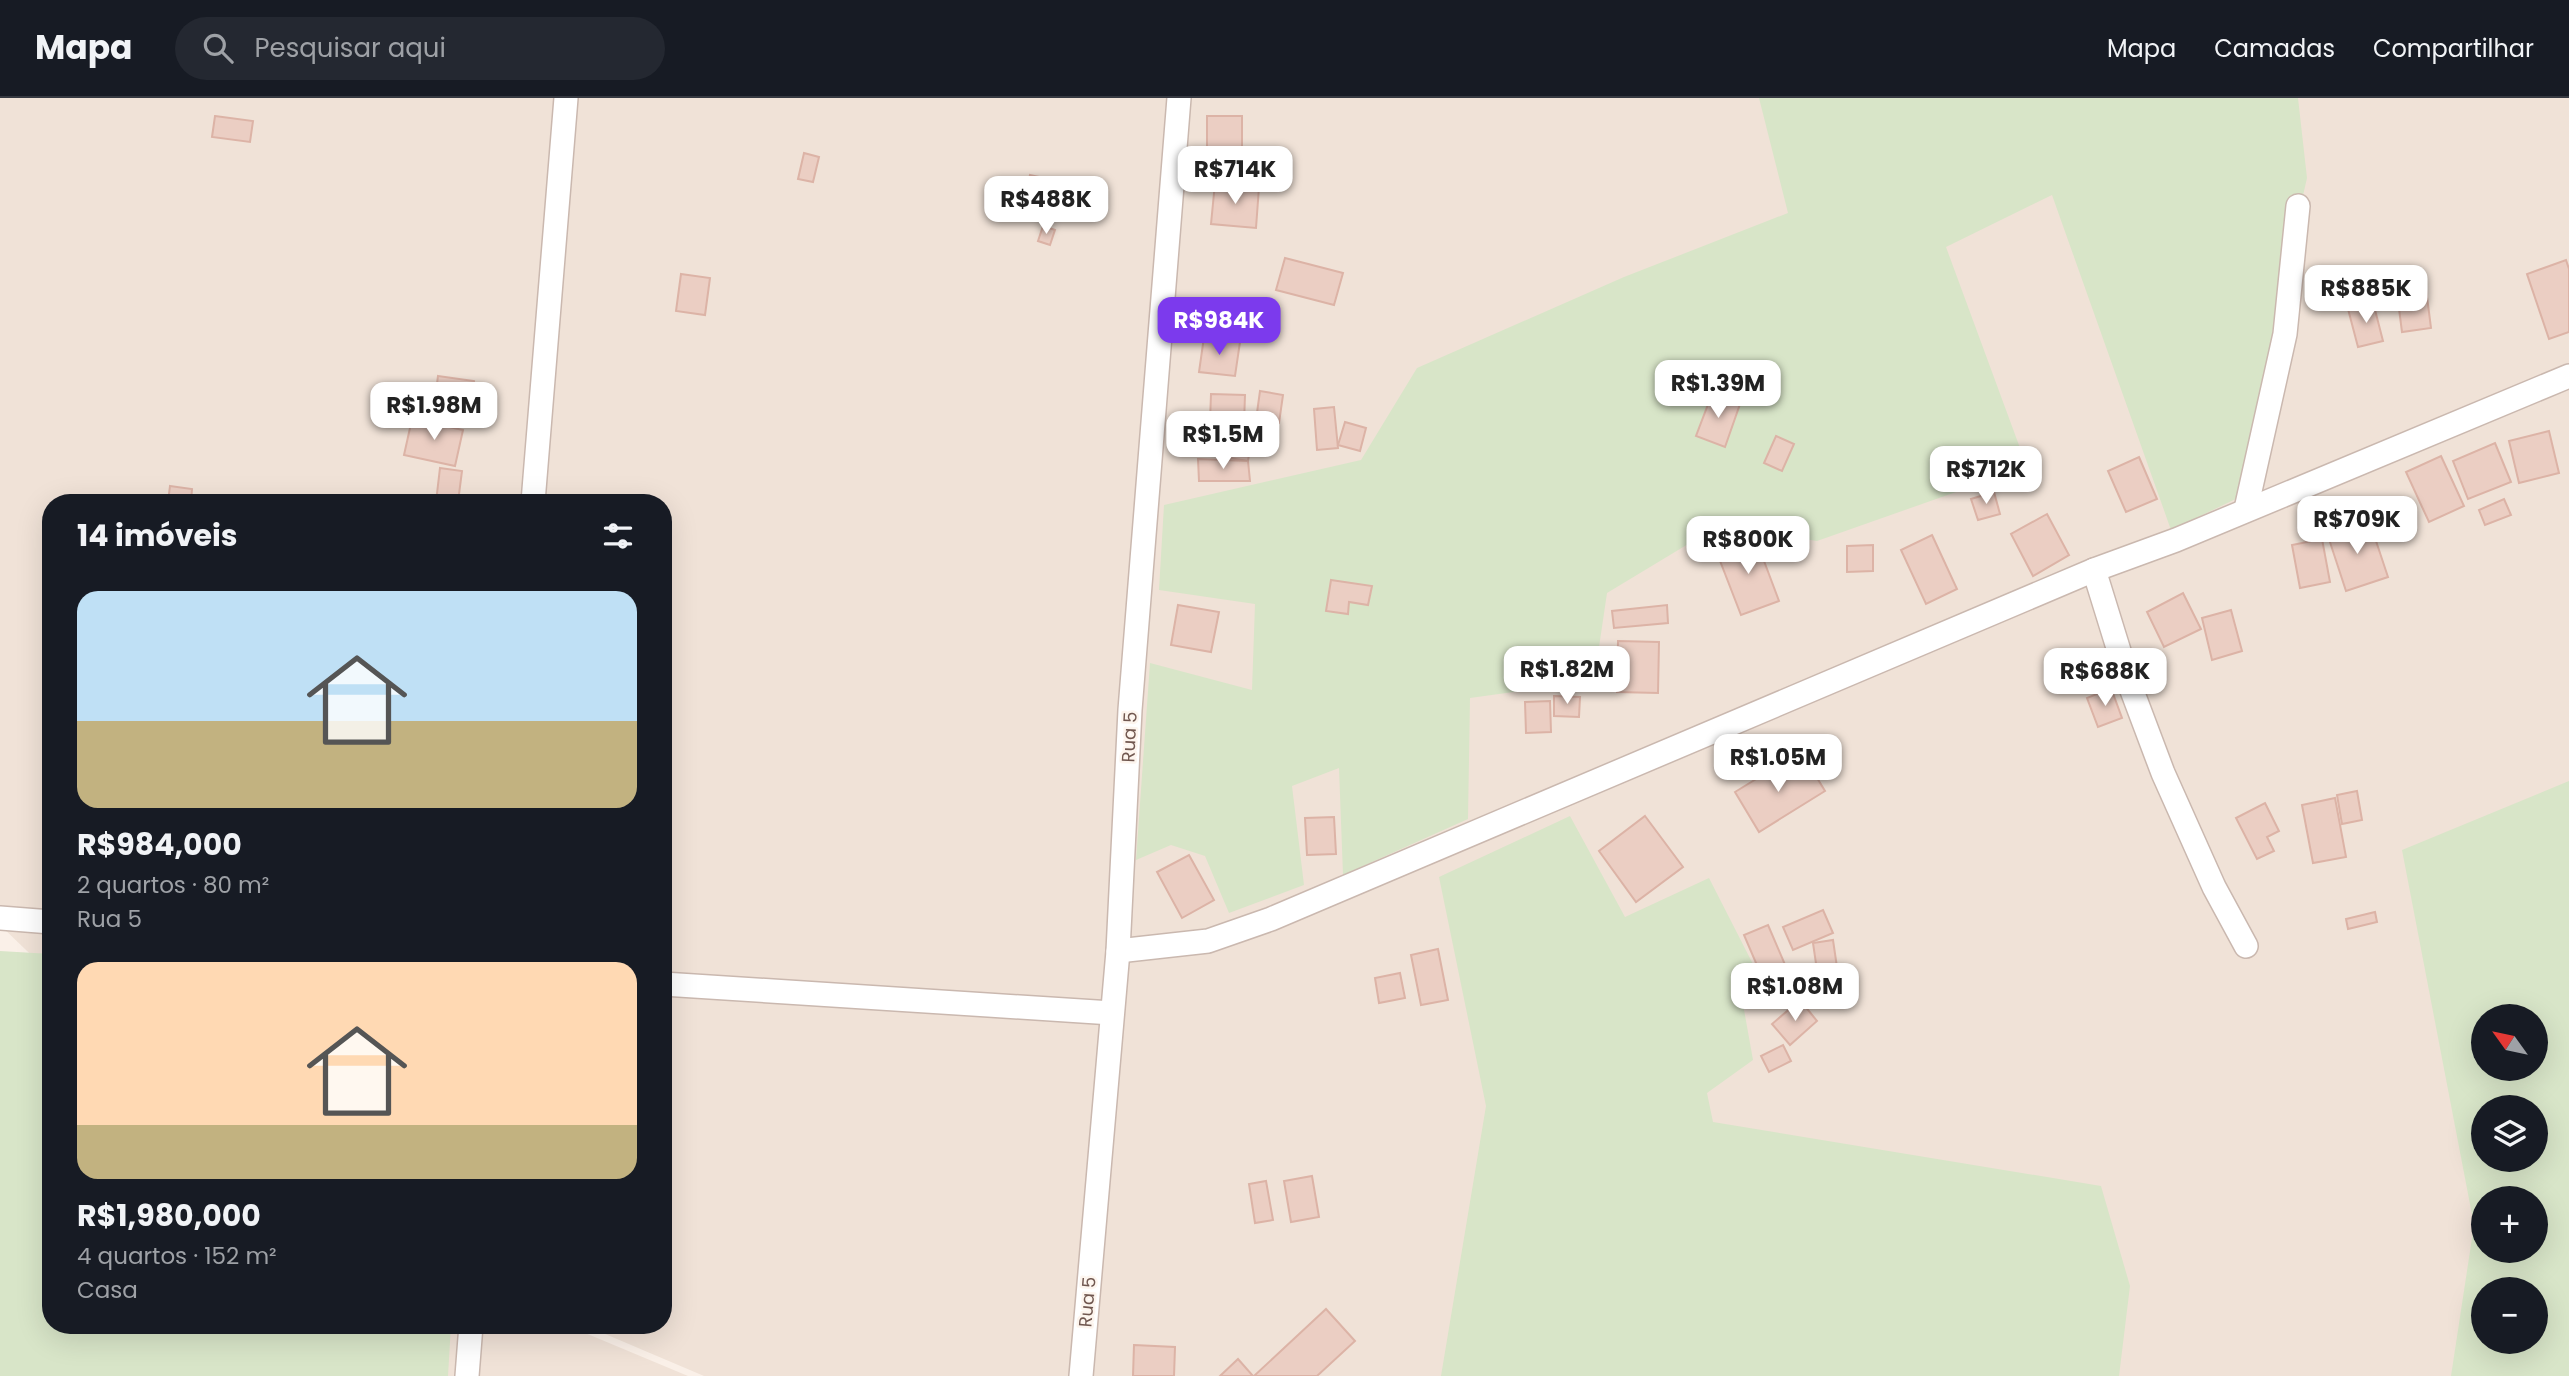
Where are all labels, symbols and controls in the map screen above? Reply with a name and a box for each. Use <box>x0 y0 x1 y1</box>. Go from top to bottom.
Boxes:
search box <box>175 17 665 80</box>
text: Mapa <box>35 24 133 71</box>
icon: search <box>199 29 237 67</box>
text: Pesquisar aqui <box>255 30 446 66</box>
text: Mapa <box>2107 32 2176 65</box>
text: Camadas <box>2214 32 2335 65</box>
text: Compartilhar <box>2373 32 2534 65</box>
pin: R$714K <box>1178 146 1292 206</box>
text: R$714K <box>1194 153 1276 185</box>
pin: R$488K <box>989 176 1103 236</box>
text: R$488K <box>1000 183 1092 215</box>
pin: R$885K <box>2309 266 2423 325</box>
text: R$885K <box>2321 272 2411 304</box>
pin: R$984K <box>1162 298 1276 357</box>
text: R$984K <box>1174 304 1264 336</box>
pin: R$1.39M <box>1653 360 1783 420</box>
text: R$1.39M <box>1671 367 1765 399</box>
pin: R$1.98M <box>369 382 499 442</box>
text: R$1.98M <box>386 389 482 421</box>
pin: R$1.5M <box>1166 412 1280 471</box>
text: R$1.5M <box>1182 418 1264 450</box>
pin: R$712K <box>1929 446 2043 506</box>
text: R$712K <box>1946 453 2026 485</box>
pin: R$709K <box>2300 496 2414 556</box>
text: R$709K <box>2313 503 2401 535</box>
text: 14 imóveis <box>77 514 238 557</box>
icon: filters <box>599 517 637 555</box>
pin: R$800K <box>1691 517 1805 576</box>
text: R$800K <box>1702 523 1794 555</box>
icon: home <box>294 637 420 763</box>
pin: R$1.82M <box>1502 646 1632 706</box>
pin: R$688K <box>2048 648 2162 708</box>
text: R$1.82M <box>1520 653 1614 685</box>
text: R$688K <box>2060 655 2150 687</box>
street label: Rua 5 <box>1115 711 1143 763</box>
pin: R$1.05M <box>1713 734 1843 794</box>
text: R$1.05M <box>1730 741 1826 773</box>
text: R$984,000 <box>77 823 242 866</box>
text: 2 quartos · 80 m² <box>77 869 269 901</box>
text: Rua 5 <box>77 903 142 935</box>
pin: R$1.08M <box>1730 964 1860 1023</box>
text: R$1.08M <box>1747 970 1843 1002</box>
north arrow <box>2471 1004 2548 1082</box>
map controls <box>2471 1004 2548 1354</box>
icon: home <box>294 1008 420 1134</box>
button: layers <box>2471 1095 2548 1172</box>
button: + <box>2471 1186 2548 1263</box>
text: R$1,980,000 <box>77 1194 261 1237</box>
text: 4 quartos · 152 m² <box>77 1240 277 1272</box>
text: Casa <box>77 1274 138 1306</box>
street label: Rua 5 <box>1072 1276 1102 1328</box>
button: − <box>2471 1277 2548 1354</box>

